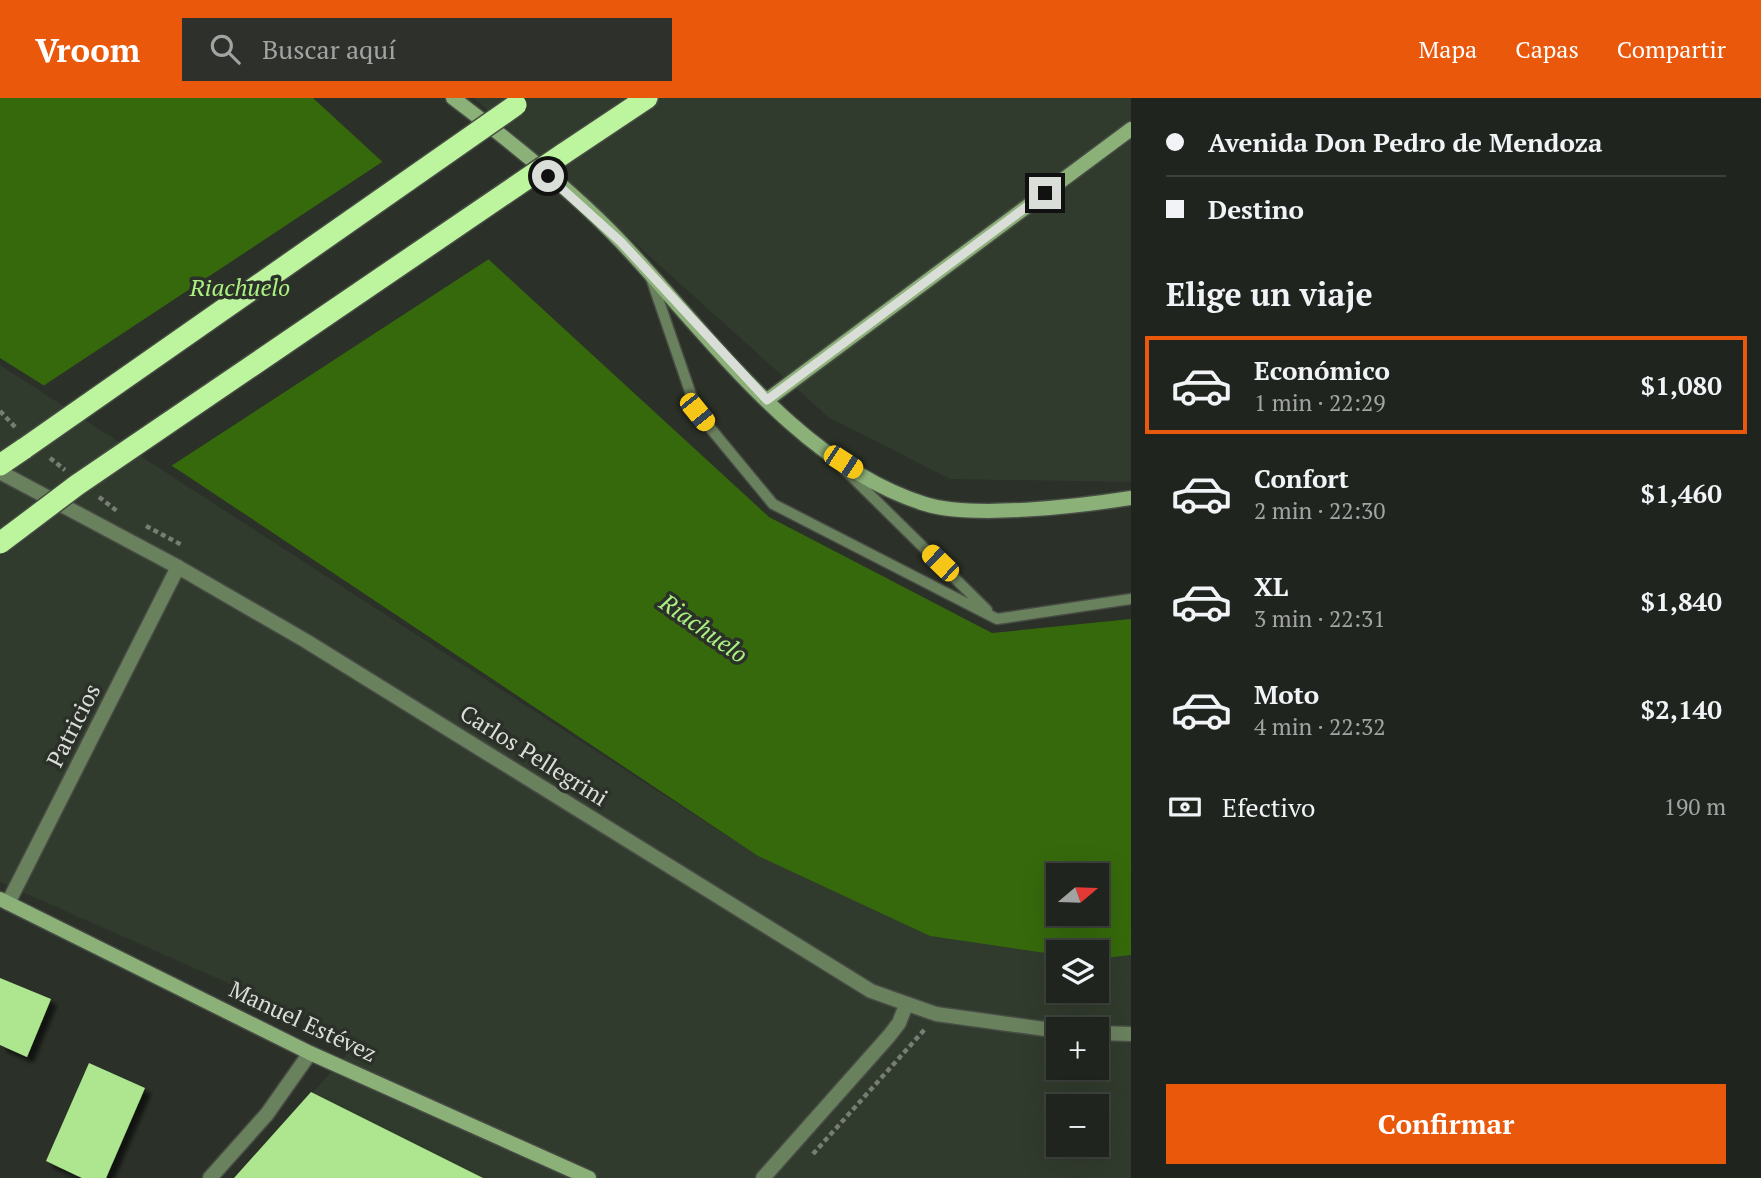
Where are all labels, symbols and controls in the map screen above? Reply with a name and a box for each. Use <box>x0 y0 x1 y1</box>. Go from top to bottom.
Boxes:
search box <box>182 18 672 81</box>
text: Vroom <box>35 28 140 71</box>
icon: search <box>206 30 244 68</box>
text: Buscar aquí <box>262 32 396 66</box>
text: Mapa <box>1419 33 1477 65</box>
text: Capas <box>1515 33 1579 65</box>
text: Compartir <box>1617 33 1726 65</box>
text: Avenida Don Pedro de Mendoza <box>1208 125 1602 159</box>
route start <box>532 160 564 192</box>
route end <box>1029 177 1061 209</box>
text: Destino <box>1208 192 1304 226</box>
water label: Riachuelo <box>189 271 290 303</box>
text: Elige un viaje <box>1166 273 1373 315</box>
text: Económico <box>1254 353 1390 387</box>
icon: car <box>1170 354 1233 417</box>
text: $1,080 <box>1641 368 1722 402</box>
text: 1 min · 22:29 <box>1254 387 1386 418</box>
car <box>676 389 719 435</box>
car <box>820 442 867 482</box>
text: Confort <box>1254 461 1349 495</box>
icon: car <box>1170 462 1233 525</box>
text: $1,460 <box>1641 476 1722 510</box>
text: 2 min · 22:30 <box>1254 495 1386 526</box>
car <box>918 541 963 585</box>
text: XL <box>1254 569 1288 603</box>
icon: car <box>1170 570 1233 633</box>
text: $1,840 <box>1641 584 1722 618</box>
water label: Riachuelo <box>653 585 754 670</box>
text: 3 min · 22:31 <box>1254 603 1386 634</box>
text: Moto <box>1254 677 1319 711</box>
street label: Patricios <box>39 678 107 772</box>
icon: car <box>1170 678 1233 741</box>
text: $2,140 <box>1641 692 1722 726</box>
street label: Carlos Pellegrini <box>454 697 614 813</box>
text: 4 min · 22:32 <box>1254 711 1386 742</box>
icon: cash <box>1166 788 1204 826</box>
text: Efectivo <box>1222 790 1315 824</box>
text: 190 m <box>1664 791 1726 822</box>
north arrow <box>1046 863 1110 926</box>
map controls <box>1046 863 1109 1157</box>
button: layers <box>1046 940 1109 1003</box>
street label: Manuel Estévez <box>224 973 382 1069</box>
button: + <box>1046 1017 1109 1080</box>
button: Confirmar <box>1166 1084 1726 1164</box>
button: − <box>1046 1094 1109 1157</box>

